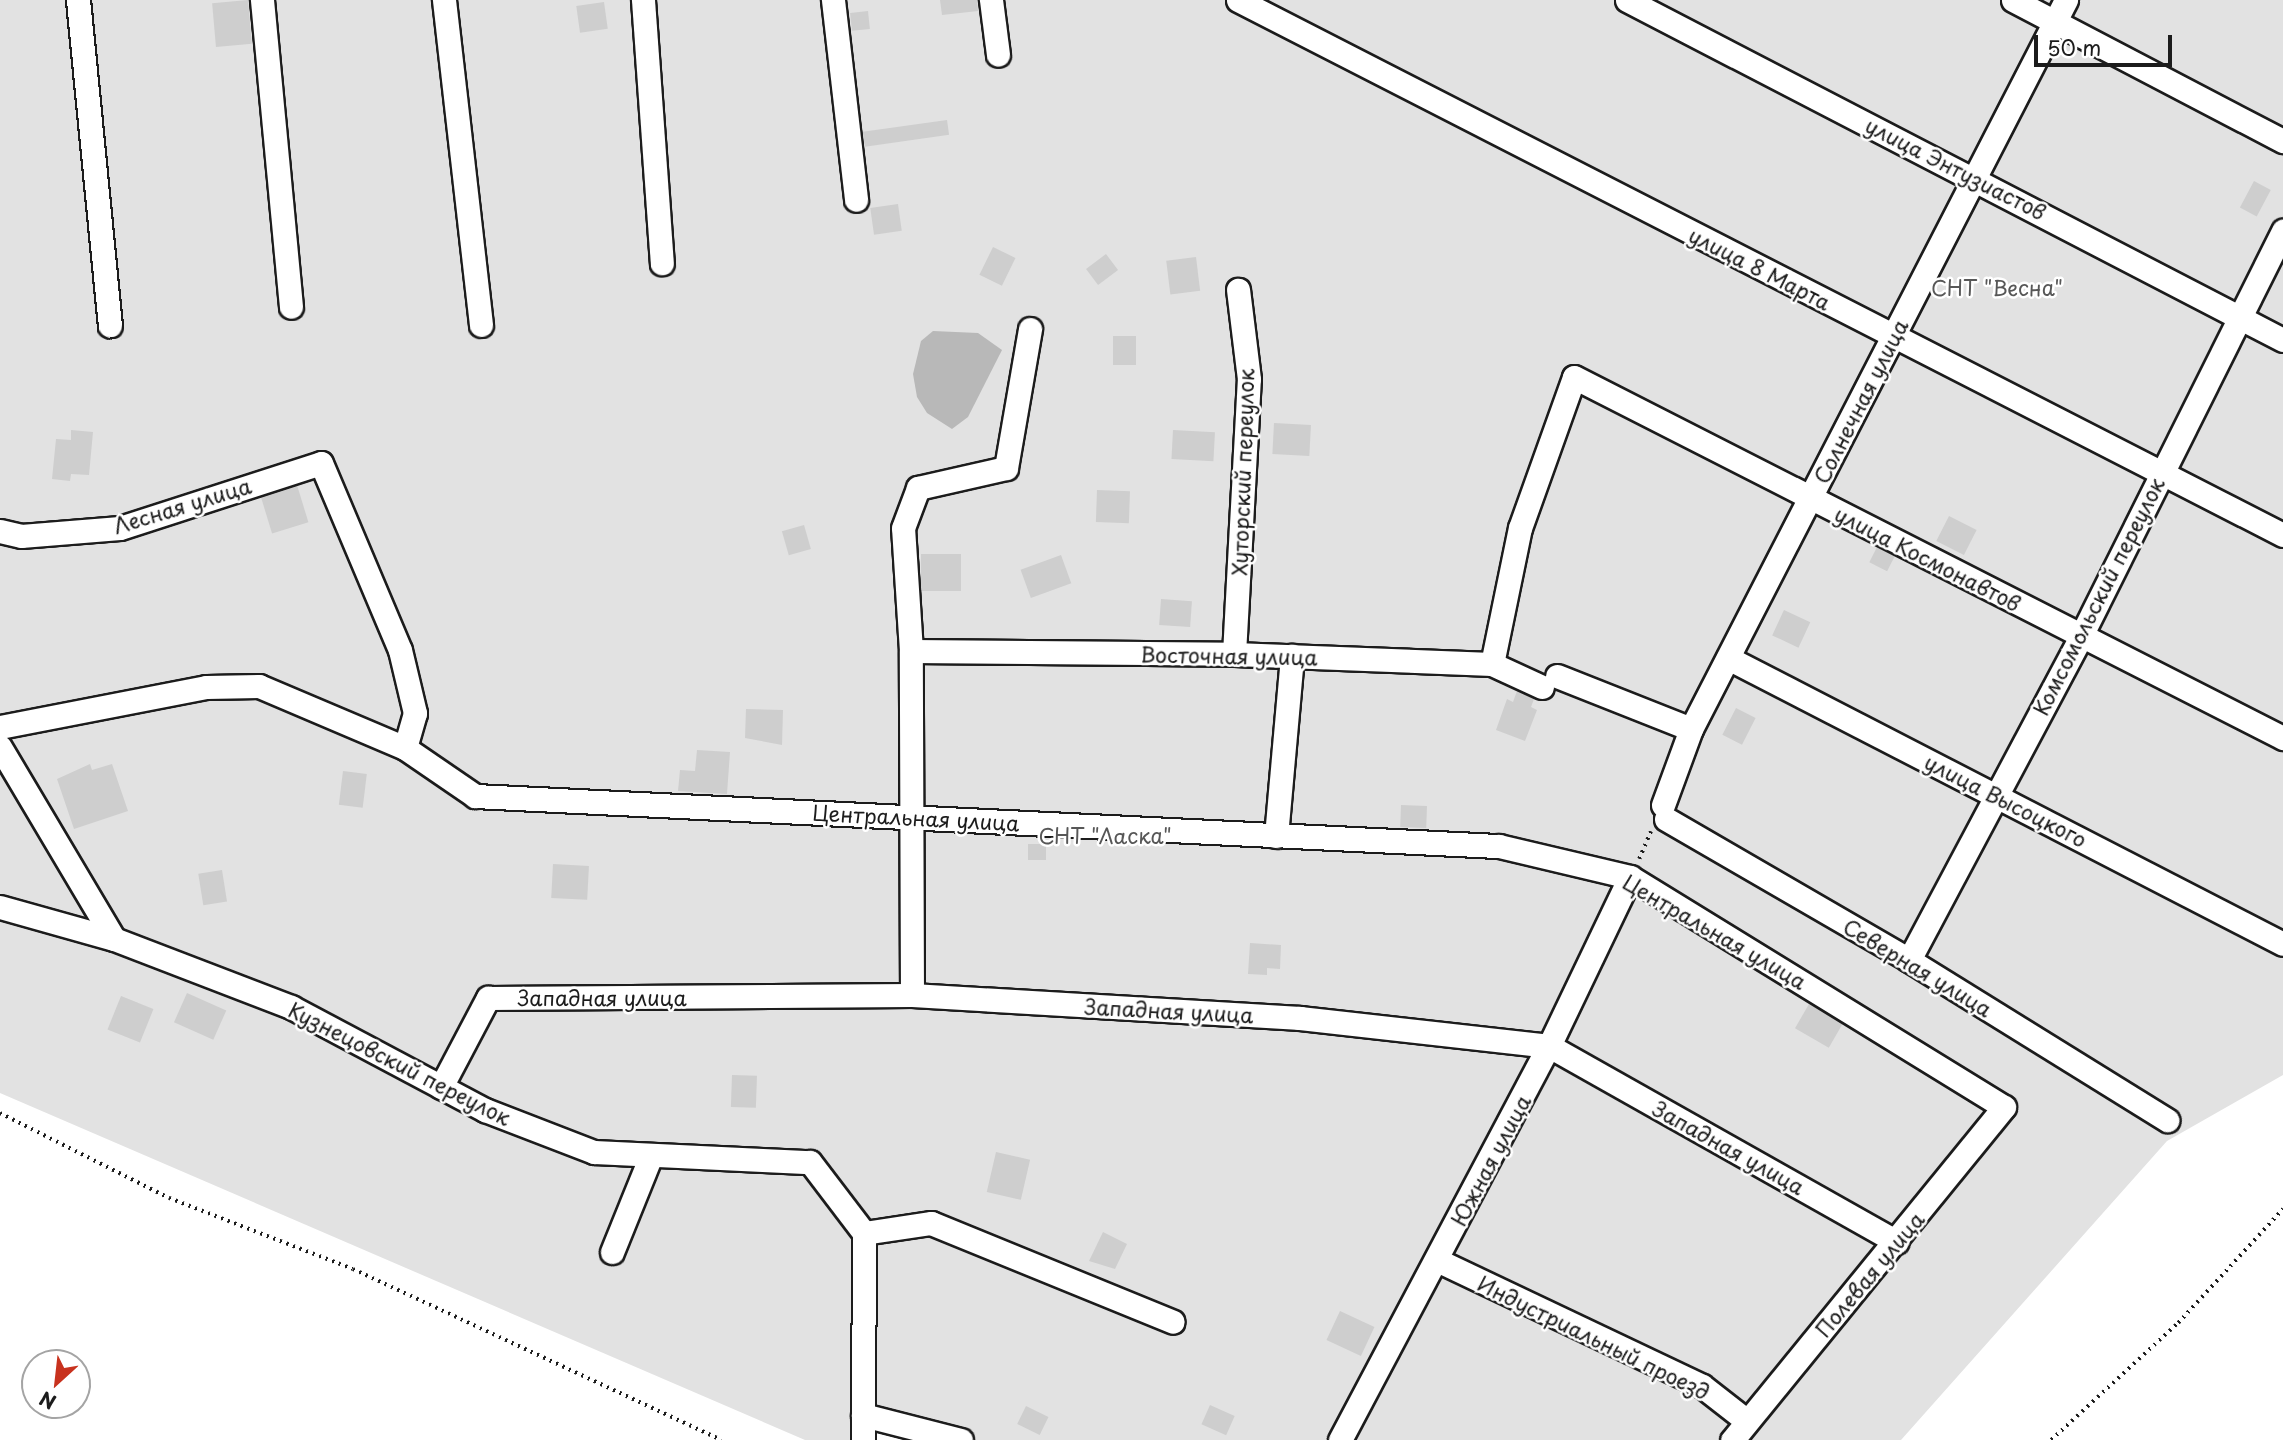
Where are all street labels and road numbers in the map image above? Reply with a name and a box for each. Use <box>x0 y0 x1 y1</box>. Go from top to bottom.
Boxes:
street label: улица Энтузиастов <box>1861 111 2051 225</box>
street label: улица 8 Марта <box>1684 221 1836 315</box>
street label: Солнечная улица <box>1807 314 1913 488</box>
street label: Хуторский переулок <box>1226 368 1258 576</box>
street label: Лесная улица <box>109 472 255 538</box>
street label: Комсомольский переулок <box>2027 473 2169 719</box>
street label: улица Космонавтов <box>1830 500 2026 616</box>
street label: Восточная улица <box>1140 641 1318 669</box>
street label: улица Высоцкого <box>1920 748 2092 852</box>
street label: Центральная улица <box>812 799 1020 835</box>
street label: Центральная улица <box>1619 868 1811 994</box>
street label: Северная улица <box>1839 912 1997 1022</box>
street label: Западная улица <box>517 984 687 1010</box>
street label: Западная улица <box>1083 993 1255 1027</box>
street label: Кузнецовский переулок <box>285 996 515 1130</box>
street label: Южная улица <box>1445 1090 1535 1230</box>
street label: Западная улица <box>1648 1095 1810 1199</box>
street label: Полевая улица <box>1809 1206 1929 1342</box>
street label: Индустриальный проезд <box>1474 1270 1714 1404</box>

